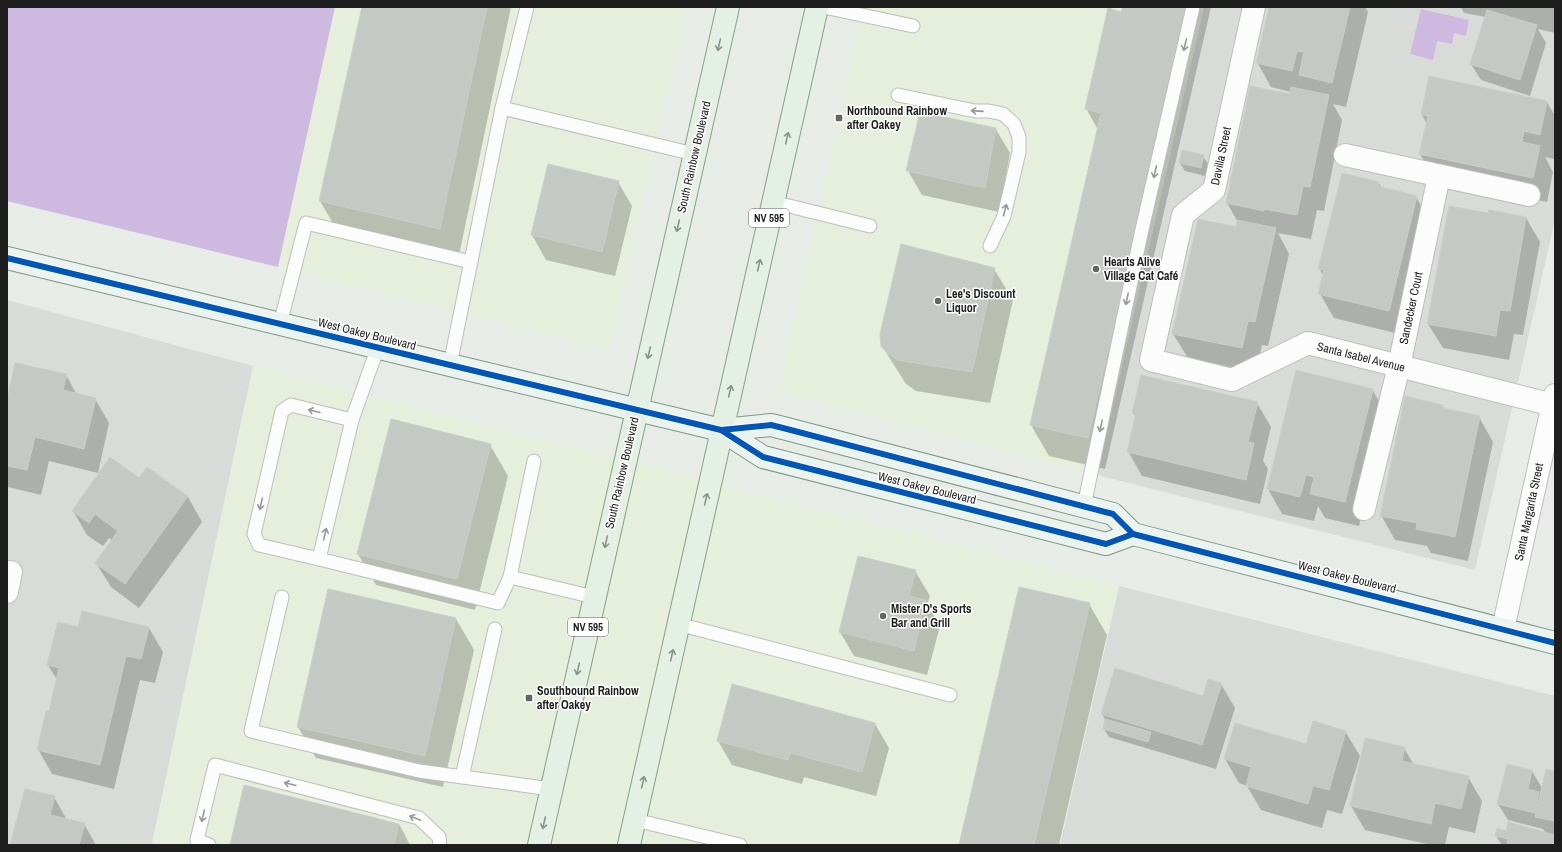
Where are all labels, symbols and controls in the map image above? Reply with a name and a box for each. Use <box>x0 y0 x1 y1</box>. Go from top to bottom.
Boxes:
one-way arrow <box>715 38 723 51</box>
one-way arrow <box>1180 38 1188 51</box>
street label: South Rainbow Boulevard <box>673 100 715 214</box>
place label: Northbound Rainbow after Oakey <box>847 103 947 133</box>
one-way arrow <box>971 107 984 114</box>
marker: Northbound Rainbow after Oakey <box>834 113 844 123</box>
street label: Davilla Street <box>1207 125 1235 187</box>
one-way arrow <box>784 132 792 145</box>
one-way arrow <box>1151 165 1159 178</box>
one-way arrow <box>1002 204 1009 217</box>
road number: NV 595 <box>749 209 789 227</box>
one-way arrow <box>673 220 681 233</box>
place label: Hearts Alive Village Cat Café <box>1104 254 1179 284</box>
one-way arrow <box>755 259 763 272</box>
marker: Hearts Alive Village Cat Café <box>1091 264 1101 274</box>
street label: Sandecker Court <box>1395 270 1427 346</box>
place label: Lee's Discount Liquor <box>946 286 1016 316</box>
one-way arrow <box>1123 292 1131 305</box>
marker: Lee's Discount Liquor <box>933 296 943 306</box>
street label: West Oakey Boulevard <box>316 314 418 354</box>
street label: Santa Isabel Avenue <box>1315 338 1407 376</box>
one-way arrow <box>644 346 652 359</box>
one-way arrow <box>726 385 734 398</box>
one-way arrow <box>308 406 321 414</box>
street label: South Rainbow Boulevard <box>601 416 643 530</box>
one-way arrow <box>1096 419 1104 432</box>
street label: Santa Margarita Street <box>1511 461 1547 562</box>
street label: West Oakey Boulevard <box>876 468 978 508</box>
one-way arrow <box>702 493 710 506</box>
one-way arrow <box>256 497 264 510</box>
one-way arrow <box>322 528 329 541</box>
one-way arrow <box>602 536 610 549</box>
street label: West Oakey Boulevard <box>1296 557 1398 597</box>
place label: Mister D's Sports Bar and Grill <box>891 601 972 631</box>
marker: Mister D's Sports Bar and Grill <box>878 611 888 621</box>
road number: NV 595 <box>568 618 608 636</box>
one-way arrow <box>668 649 676 662</box>
one-way arrow <box>574 662 582 675</box>
place label: Southbound Rainbow after Oakey <box>537 683 639 713</box>
marker: Southbound Rainbow after Oakey <box>524 693 534 703</box>
one-way arrow <box>640 776 648 789</box>
one-way arrow <box>284 780 297 788</box>
one-way arrow <box>198 809 206 822</box>
one-way arrow <box>410 813 422 821</box>
one-way arrow <box>539 817 547 830</box>

